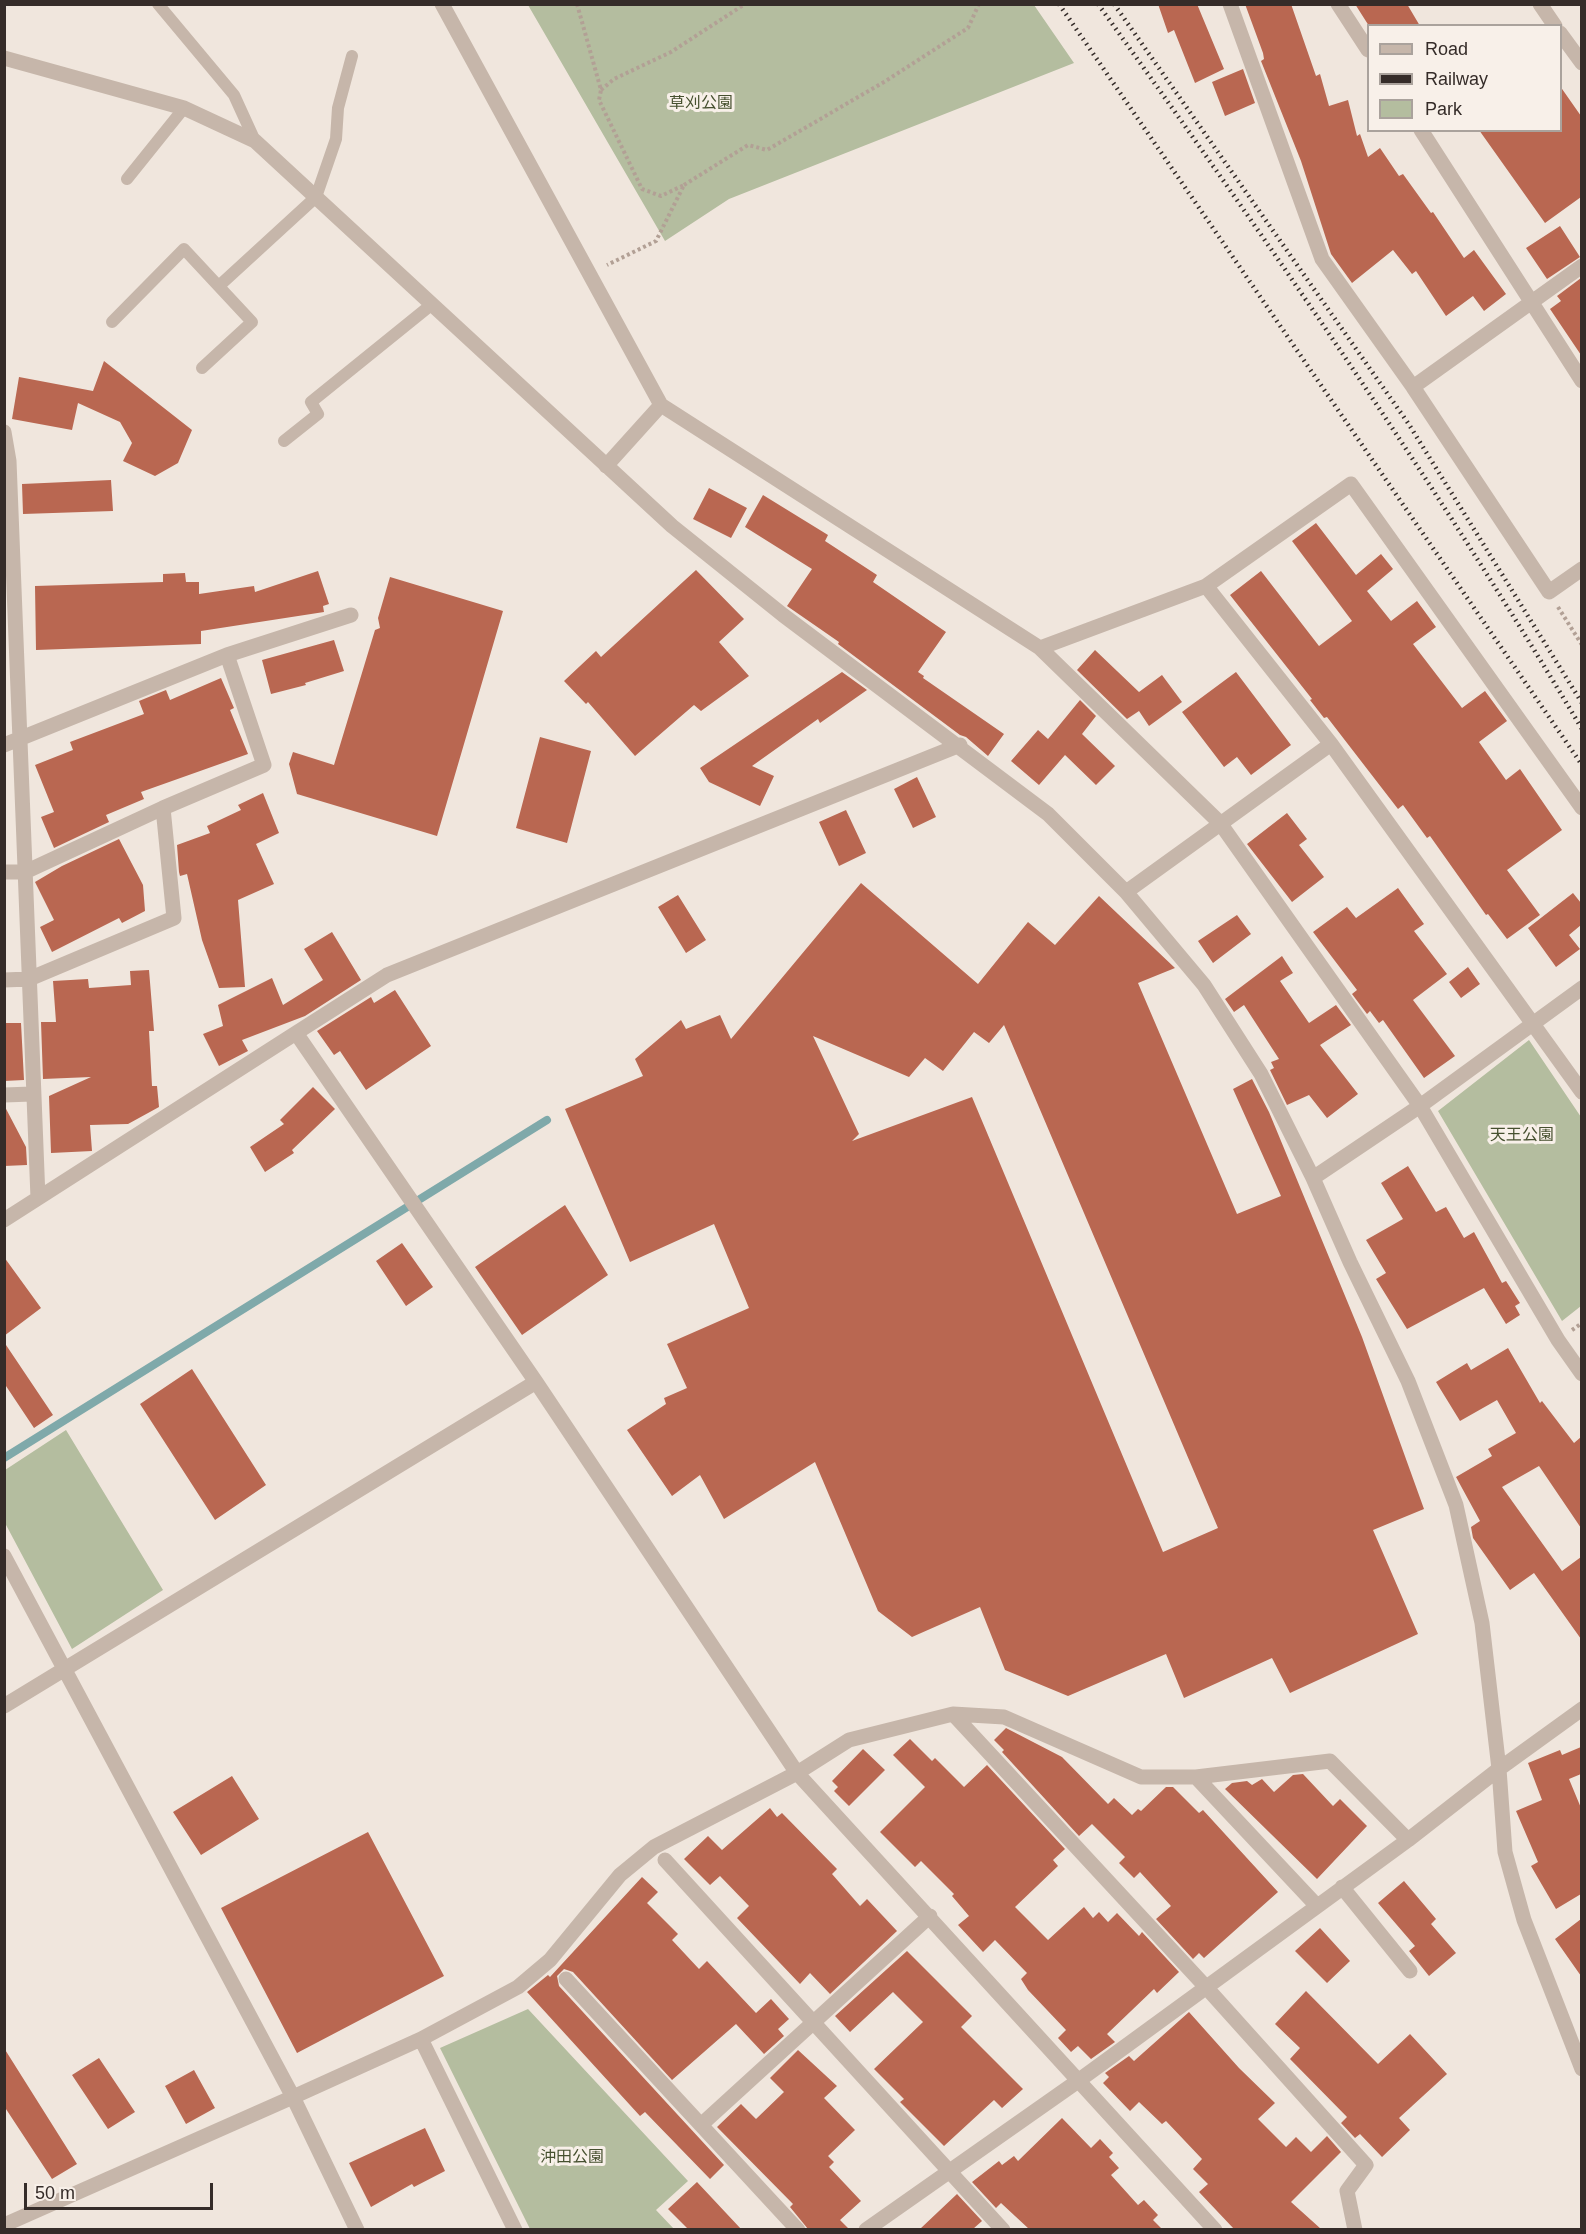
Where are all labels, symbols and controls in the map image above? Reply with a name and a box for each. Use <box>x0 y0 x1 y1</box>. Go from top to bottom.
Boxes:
legend <box>1367 24 1562 132</box>
text: Road <box>1425 39 1468 59</box>
text: Railway <box>1425 69 1488 89</box>
park label: 草刈公園 <box>669 94 733 114</box>
text: Park <box>1425 99 1462 119</box>
park label: 天王公園 <box>1490 1126 1554 1146</box>
park label: 沖田公園 <box>540 2148 604 2168</box>
scale bar <box>27 2171 216 2209</box>
text: 50 m <box>35 2183 75 2203</box>

